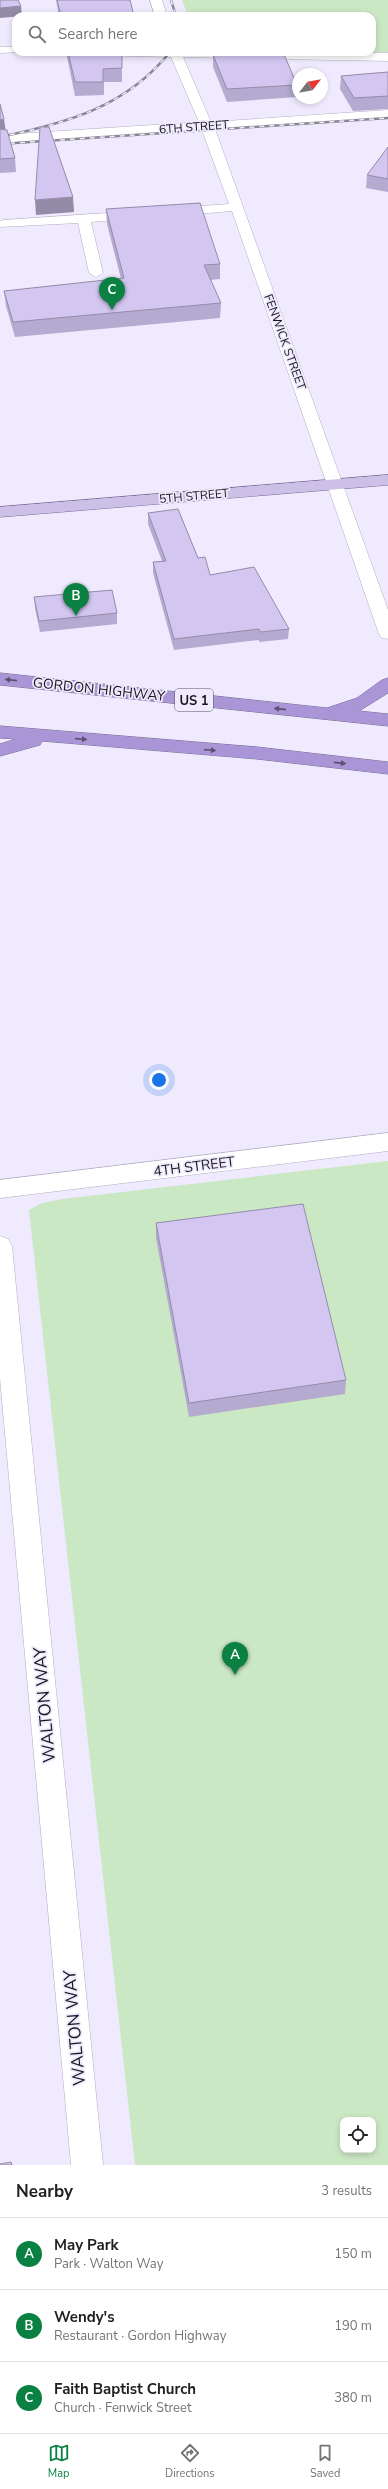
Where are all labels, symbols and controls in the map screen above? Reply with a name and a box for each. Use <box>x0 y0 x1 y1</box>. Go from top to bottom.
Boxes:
search box <box>12 12 376 56</box>
icon: search <box>26 23 48 45</box>
text: Search here <box>58 24 138 44</box>
north arrow <box>292 68 328 104</box>
street label: 6TH STREET <box>158 117 230 137</box>
pin: C <box>99 277 125 310</box>
street label: FENWICK STREET <box>260 292 310 393</box>
street label: 5TH STREET <box>158 485 230 507</box>
pin: B <box>63 583 89 616</box>
street label: GORDON HIGHWAY <box>32 673 167 706</box>
one-way arrow <box>5 677 17 683</box>
road number: US 1 <box>175 689 213 711</box>
one-way arrow <box>274 705 286 712</box>
one-way arrow <box>75 736 87 743</box>
one-way arrow <box>204 746 216 753</box>
one-way arrow <box>334 759 346 766</box>
your location <box>149 1070 169 1090</box>
street label: 4TH STREET <box>152 1152 236 1181</box>
pin: A <box>222 1642 248 1675</box>
street label: WALTON WAY <box>28 1645 61 1764</box>
street label: WALTON WAY <box>58 1968 91 2087</box>
map controls <box>340 2117 376 2153</box>
button: locate <box>340 2117 376 2153</box>
text: Nearby <box>16 2180 73 2203</box>
text: 3 results <box>321 2182 372 2200</box>
text: May Park <box>54 2235 119 2255</box>
text: A <box>24 2245 34 2263</box>
text: 150 m <box>334 2245 372 2263</box>
text: Park · Walton Way <box>54 2255 163 2273</box>
text: Wendy's <box>54 2307 115 2327</box>
text: B <box>25 2317 33 2335</box>
text: 190 m <box>334 2317 372 2335</box>
text: Restaurant · Gordon Highway <box>54 2327 226 2345</box>
text: Faith Baptist Church <box>54 2379 196 2399</box>
text: C <box>25 2389 33 2407</box>
text: 380 m <box>334 2389 372 2407</box>
text: Church · Fenwick Street <box>54 2399 191 2417</box>
tab: Map <box>48 2442 70 2481</box>
tab: Directions <box>165 2442 215 2481</box>
tab: Saved <box>310 2442 340 2481</box>

